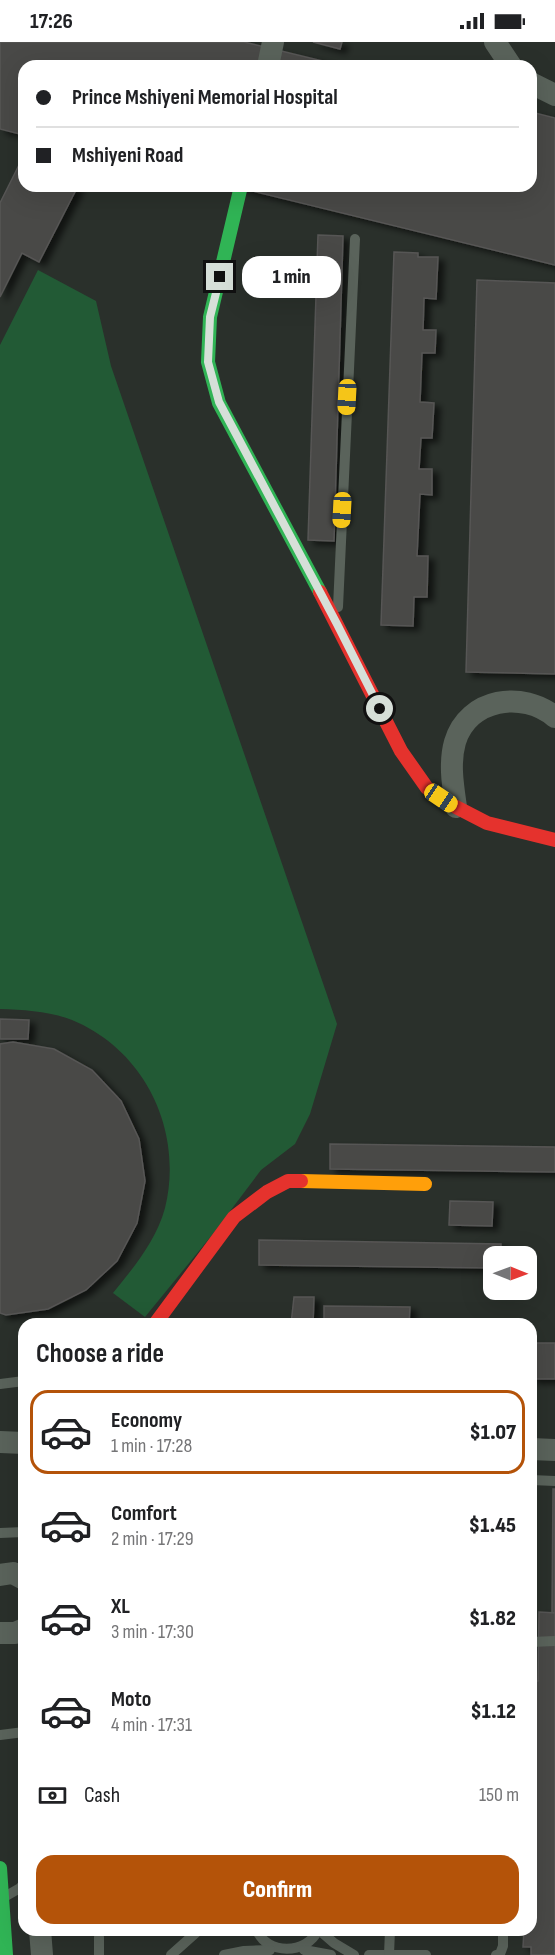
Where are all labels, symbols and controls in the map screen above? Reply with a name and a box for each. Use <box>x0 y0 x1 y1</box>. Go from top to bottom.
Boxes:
text: 17:26 <box>30 8 73 35</box>
text: Prince Mshiyeni Memorial Hospital <box>72 84 338 111</box>
text: Mshiyeni Road <box>72 142 183 169</box>
callout: 1 min <box>241 256 340 298</box>
route end <box>206 263 233 290</box>
text: 1 min <box>272 265 311 289</box>
car <box>337 379 357 415</box>
car <box>332 492 352 528</box>
route start <box>366 695 393 722</box>
car <box>421 780 461 816</box>
north arrow <box>483 1246 537 1300</box>
map controls <box>483 1246 537 1300</box>
text: Choose a ride <box>36 1338 164 1370</box>
icon: car <box>39 1405 93 1459</box>
text: Economy <box>111 1407 182 1434</box>
text: $1.07 <box>469 1419 516 1446</box>
text: 1 min · 17:28 <box>111 1434 192 1458</box>
icon: car <box>39 1498 93 1552</box>
text: Comfort <box>111 1500 177 1527</box>
text: $1.45 <box>469 1512 516 1539</box>
text: 2 min · 17:29 <box>111 1527 194 1551</box>
icon: car <box>39 1591 93 1645</box>
text: XL <box>111 1593 130 1620</box>
text: $1.82 <box>469 1605 516 1632</box>
text: 3 min · 17:30 <box>111 1620 194 1644</box>
icon: car <box>39 1684 93 1738</box>
text: Moto <box>111 1686 151 1713</box>
text: $1.12 <box>470 1698 516 1725</box>
text: 4 min · 17:31 <box>111 1713 192 1737</box>
icon: cash <box>36 1779 69 1812</box>
text: Cash <box>84 1782 120 1809</box>
text: 150 m <box>479 1783 519 1807</box>
button: Confirm <box>36 1855 519 1924</box>

